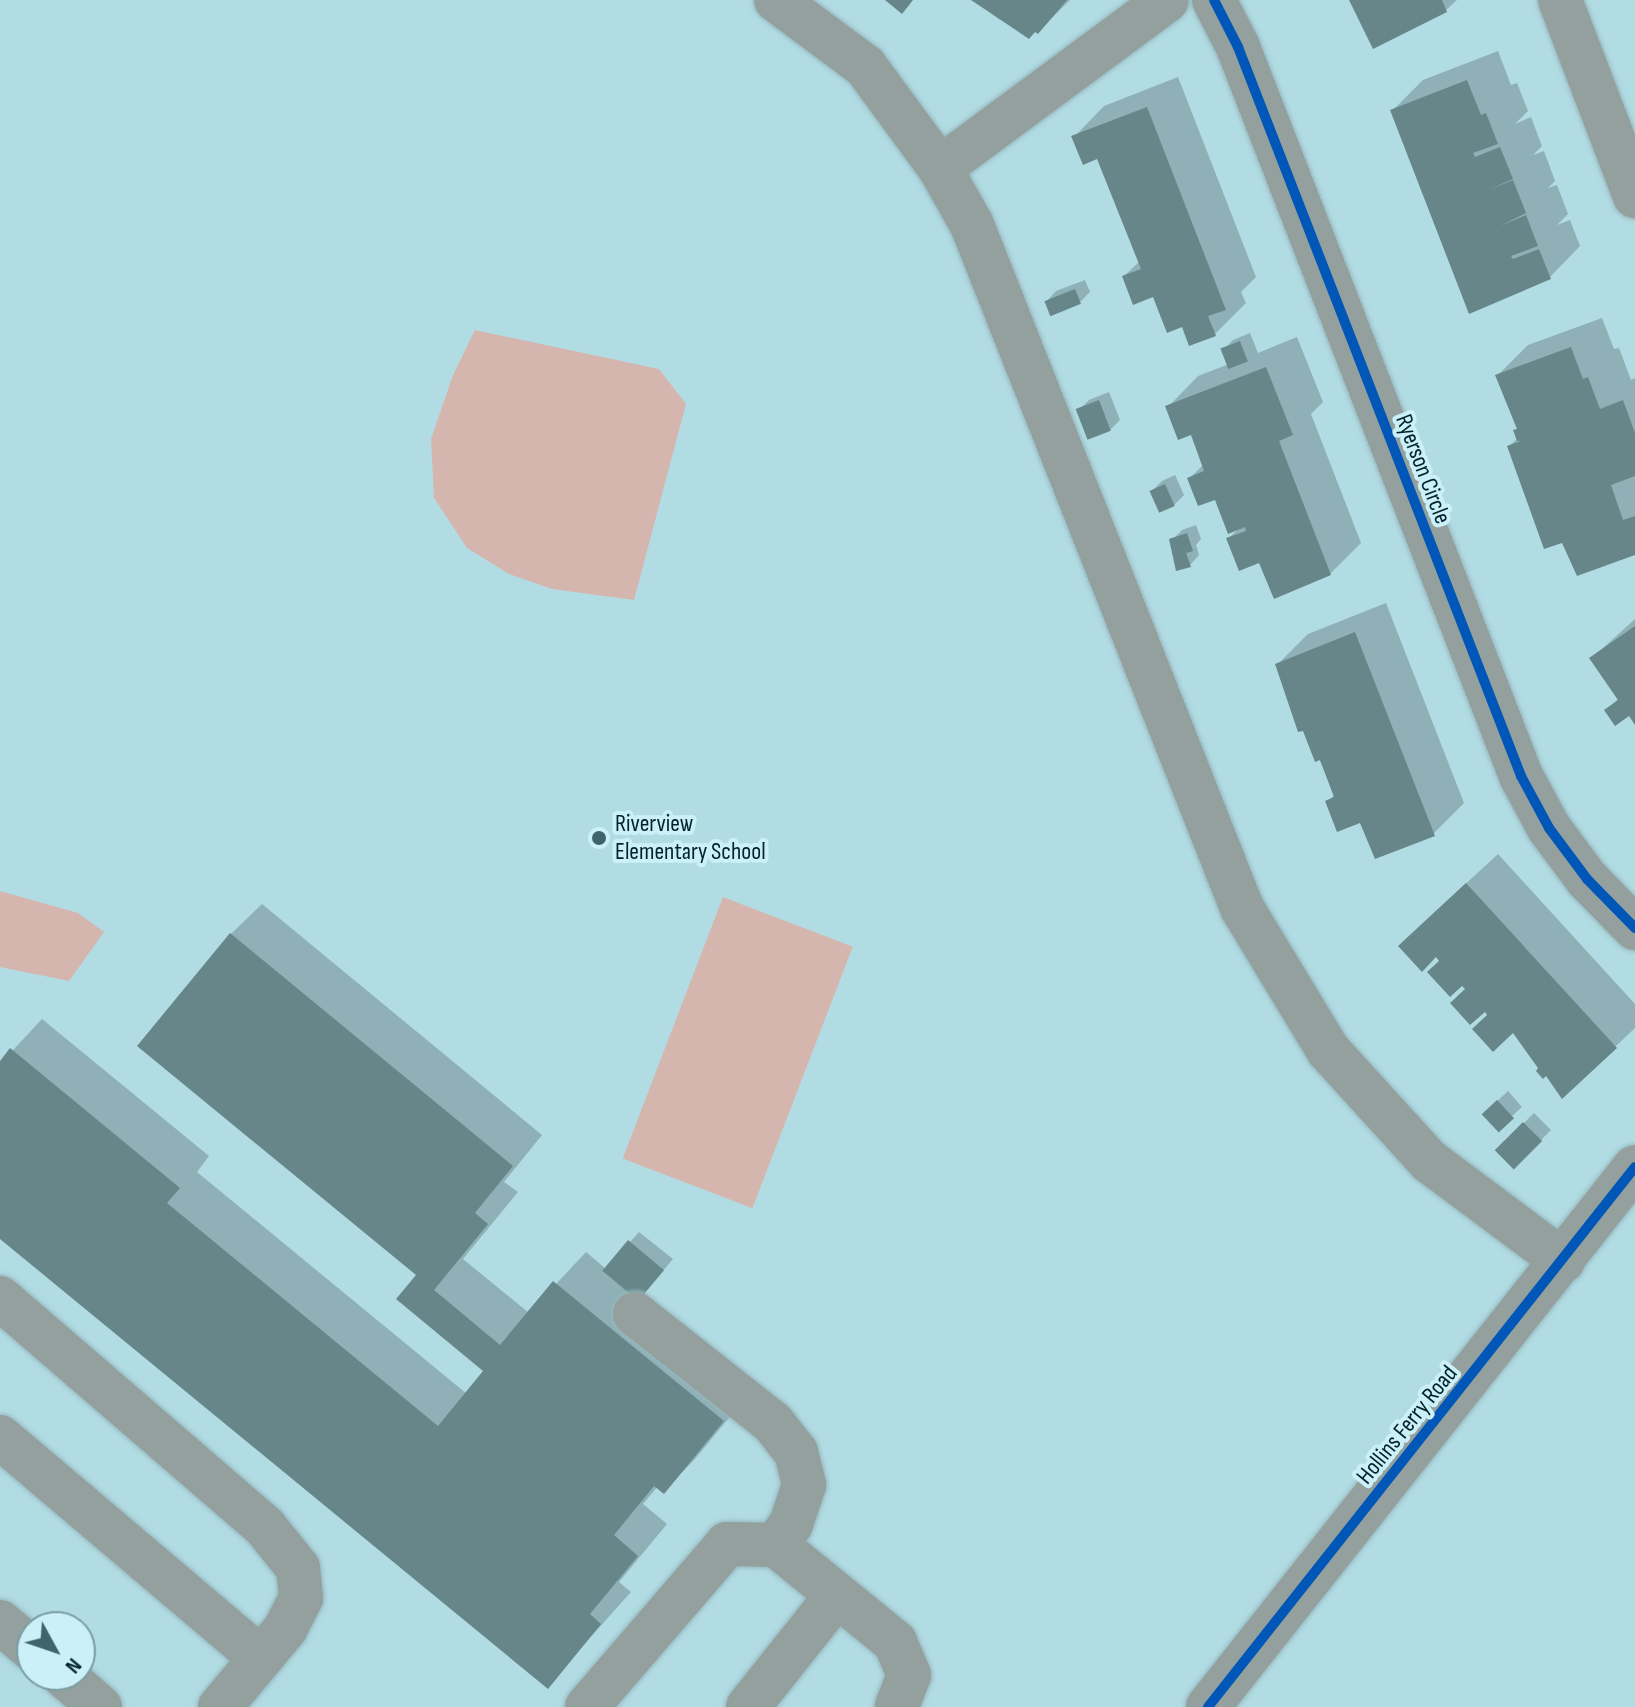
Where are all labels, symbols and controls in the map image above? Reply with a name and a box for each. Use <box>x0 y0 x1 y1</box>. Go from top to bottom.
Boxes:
street label: Ryerson Circle <box>1389 410 1457 528</box>
place label: Riverview Elementary School <box>615 810 766 866</box>
marker: Riverview Elementary School <box>590 829 608 847</box>
street label: Hollins Ferry Road <box>1350 1360 1464 1490</box>
north arrow <box>16 1611 96 1691</box>
text: N <box>59 1652 87 1679</box>

